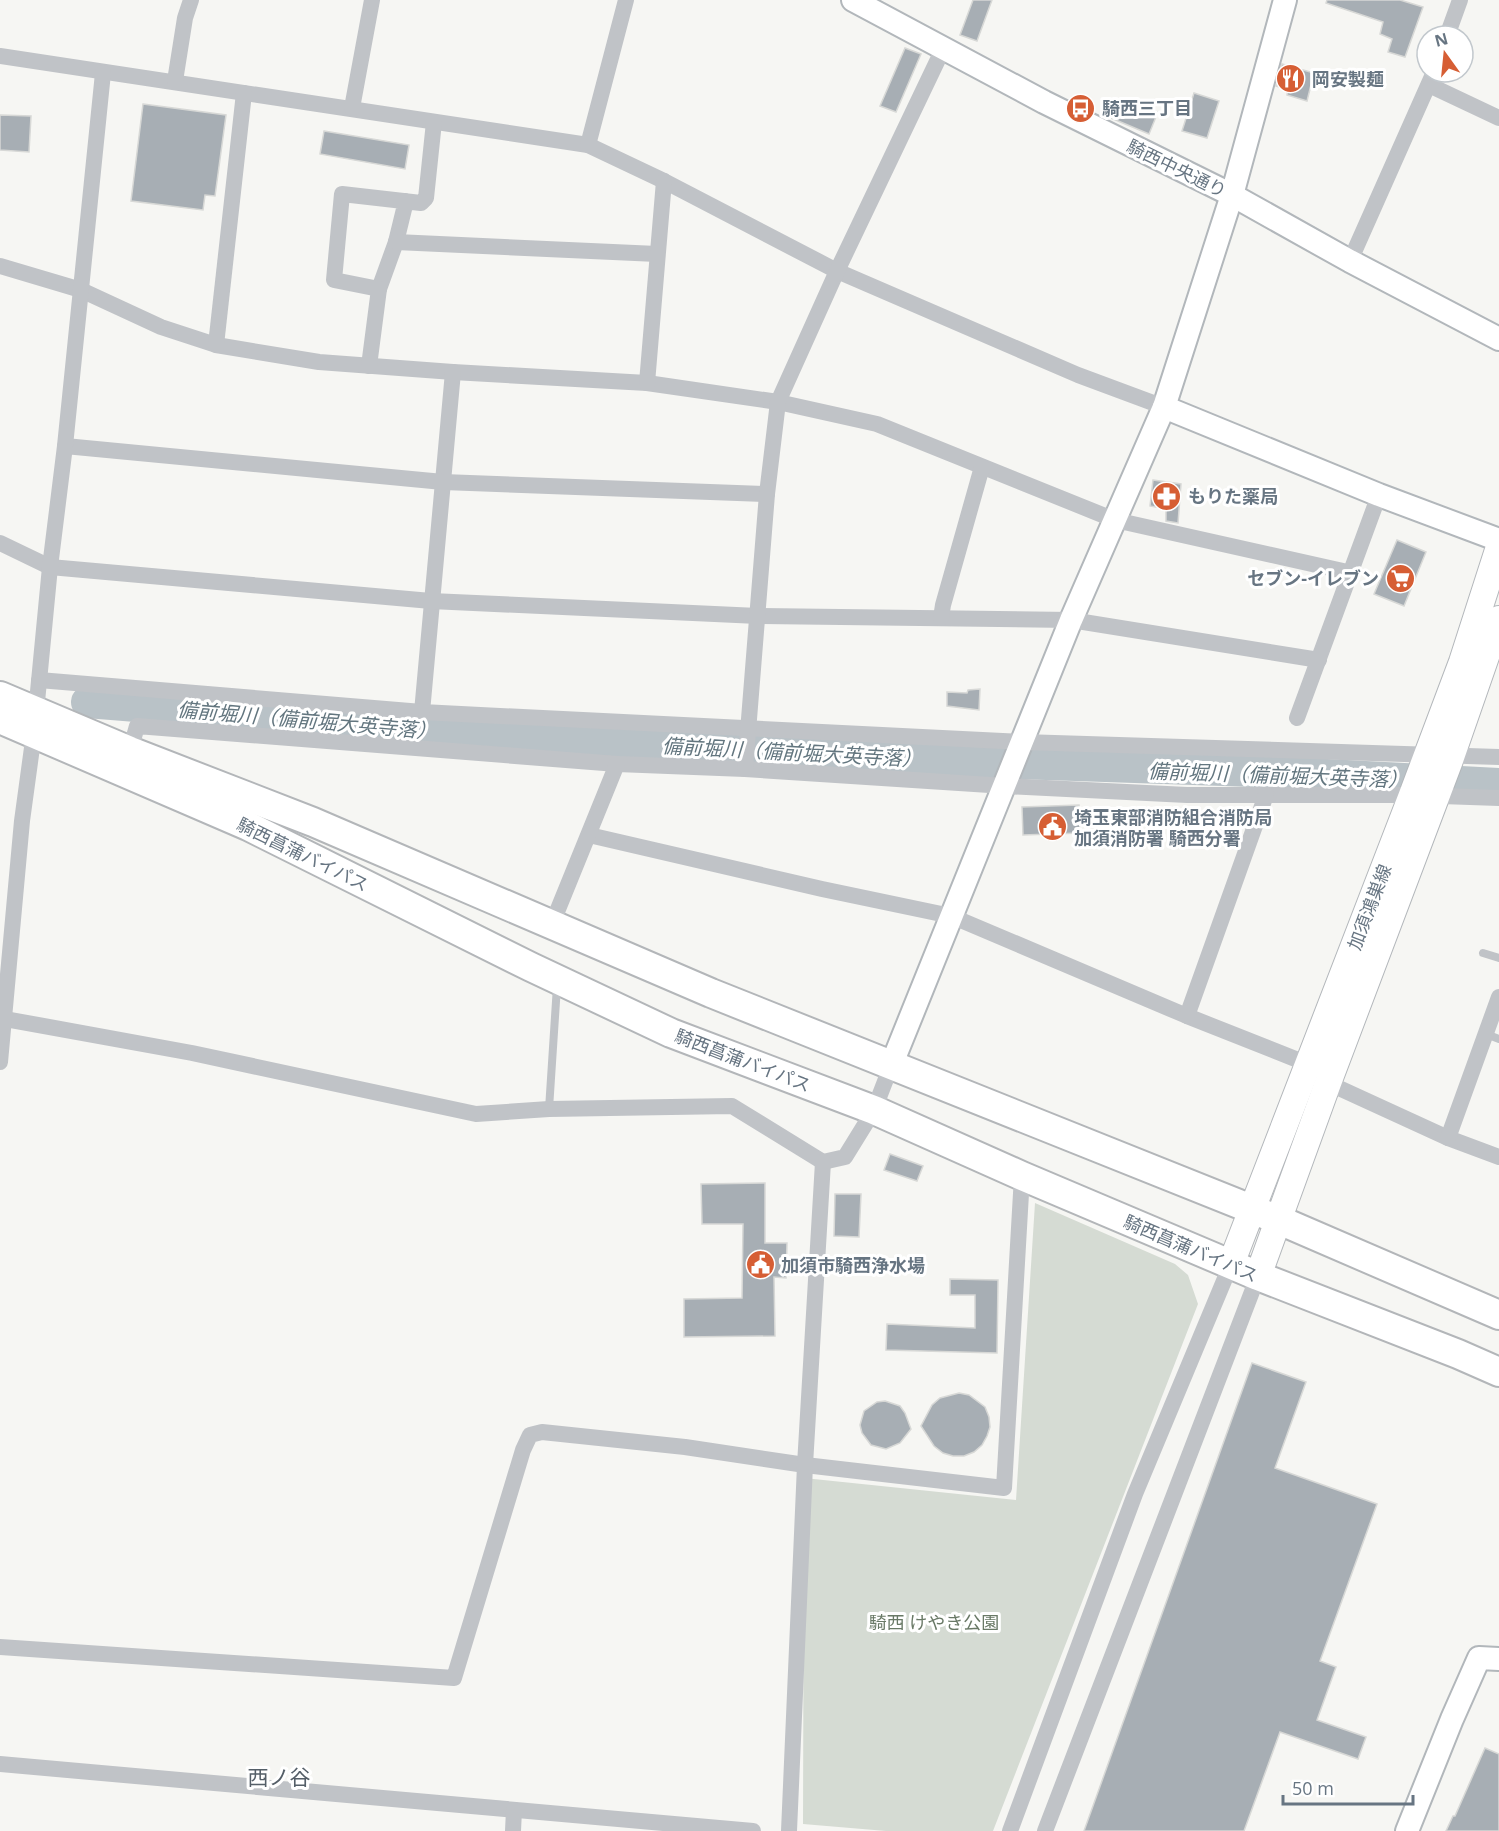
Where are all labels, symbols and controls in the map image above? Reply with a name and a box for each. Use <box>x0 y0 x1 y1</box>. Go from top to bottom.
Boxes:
north arrow <box>1415 24 1475 84</box>
text: N <box>1432 27 1450 52</box>
restaurant icon: 岡安製麺 <box>1275 63 1307 95</box>
place label: 岡安製麺 <box>1312 67 1384 91</box>
bus stop icon: 騎西三丁目 <box>1065 92 1097 124</box>
place label: 騎西三丁目 <box>1102 96 1192 120</box>
street label: 騎西中央通り <box>1123 134 1231 202</box>
pharmacy icon: もりた薬局 <box>1151 480 1183 512</box>
place label: もりた薬局 <box>1188 484 1278 508</box>
supermarket icon: セブン-イレブン <box>1384 562 1416 594</box>
place label: セブン-イレブン <box>1247 566 1379 590</box>
water label: 備前堀川（備前堀大英寺落） <box>176 695 438 745</box>
water label: 備前堀川（備前堀大英寺落） <box>661 732 923 772</box>
water label: 備前堀川（備前堀大英寺落） <box>1148 757 1408 793</box>
place label: 埼玉東部消防組合消防局 加須消防署 騎西分署 <box>1074 805 1272 850</box>
public building icon: 埼玉東部消防組合消防局 加須消防署 騎西分署 <box>1037 811 1069 843</box>
street label: 騎西菖蒲バイパス <box>233 812 373 896</box>
street label: 加須鴻巣線 <box>1342 861 1396 953</box>
street label: 騎西菖蒲バイパス <box>672 1023 814 1097</box>
street label: 騎西菖蒲バイパス <box>1120 1209 1262 1287</box>
public building icon: 加須市騎西浄水場 <box>744 1249 776 1281</box>
place label: 加須市騎西浄水場 <box>781 1253 925 1277</box>
park label: 騎西 けやき公園 <box>869 1610 999 1634</box>
district label: 西ノ谷 <box>248 1763 311 1791</box>
scale bar <box>1283 1768 1414 1806</box>
text: 50 m <box>1292 1776 1334 1800</box>

